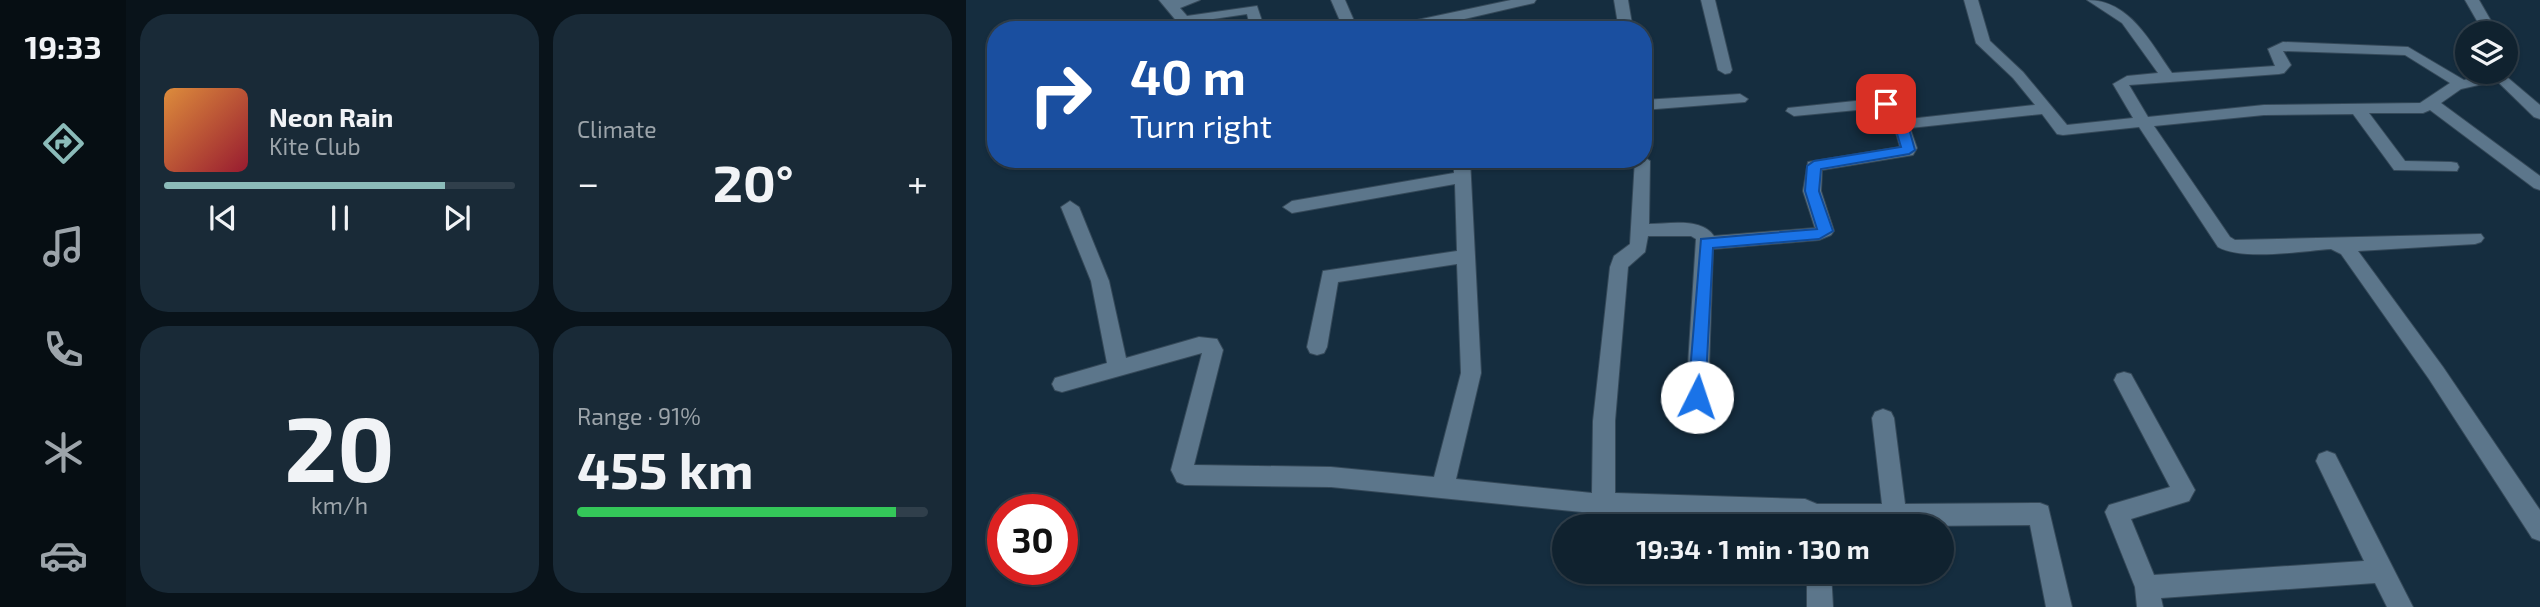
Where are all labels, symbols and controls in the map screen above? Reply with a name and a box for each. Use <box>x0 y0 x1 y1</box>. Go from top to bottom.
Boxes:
map controls <box>2455 21 2518 84</box>
button: layers <box>2455 21 2518 84</box>
text: 19:33 <box>24 27 102 65</box>
text: 40 m <box>1130 46 1246 105</box>
icon: right <box>1015 49 1106 140</box>
pin <box>1856 74 1916 134</box>
icon: arrive <box>1867 85 1905 123</box>
text: Neon Rain <box>269 101 393 132</box>
text: Turn right <box>1130 106 1272 144</box>
text: Climate <box>577 115 657 143</box>
icon: directions <box>39 119 88 168</box>
text: Kite Club <box>269 132 361 160</box>
text: 20° <box>713 150 794 212</box>
text: − <box>577 159 599 205</box>
text: + <box>907 159 928 205</box>
icon: previous <box>204 199 242 237</box>
icon: pause <box>321 199 359 237</box>
icon: next <box>438 199 476 237</box>
icon: music <box>39 222 88 271</box>
icon: phone <box>39 325 88 374</box>
position arrow <box>1660 360 1734 434</box>
text: 20 <box>284 391 395 500</box>
text: Range · 91% <box>577 402 701 430</box>
icon: climate <box>39 428 88 477</box>
text: 455 km <box>577 437 754 499</box>
text: km/h <box>311 491 368 519</box>
speed limit sign: 30 <box>987 494 1078 585</box>
icon: car <box>39 531 88 580</box>
text: 19:34 · 1 min · 130 m <box>1636 533 1870 564</box>

